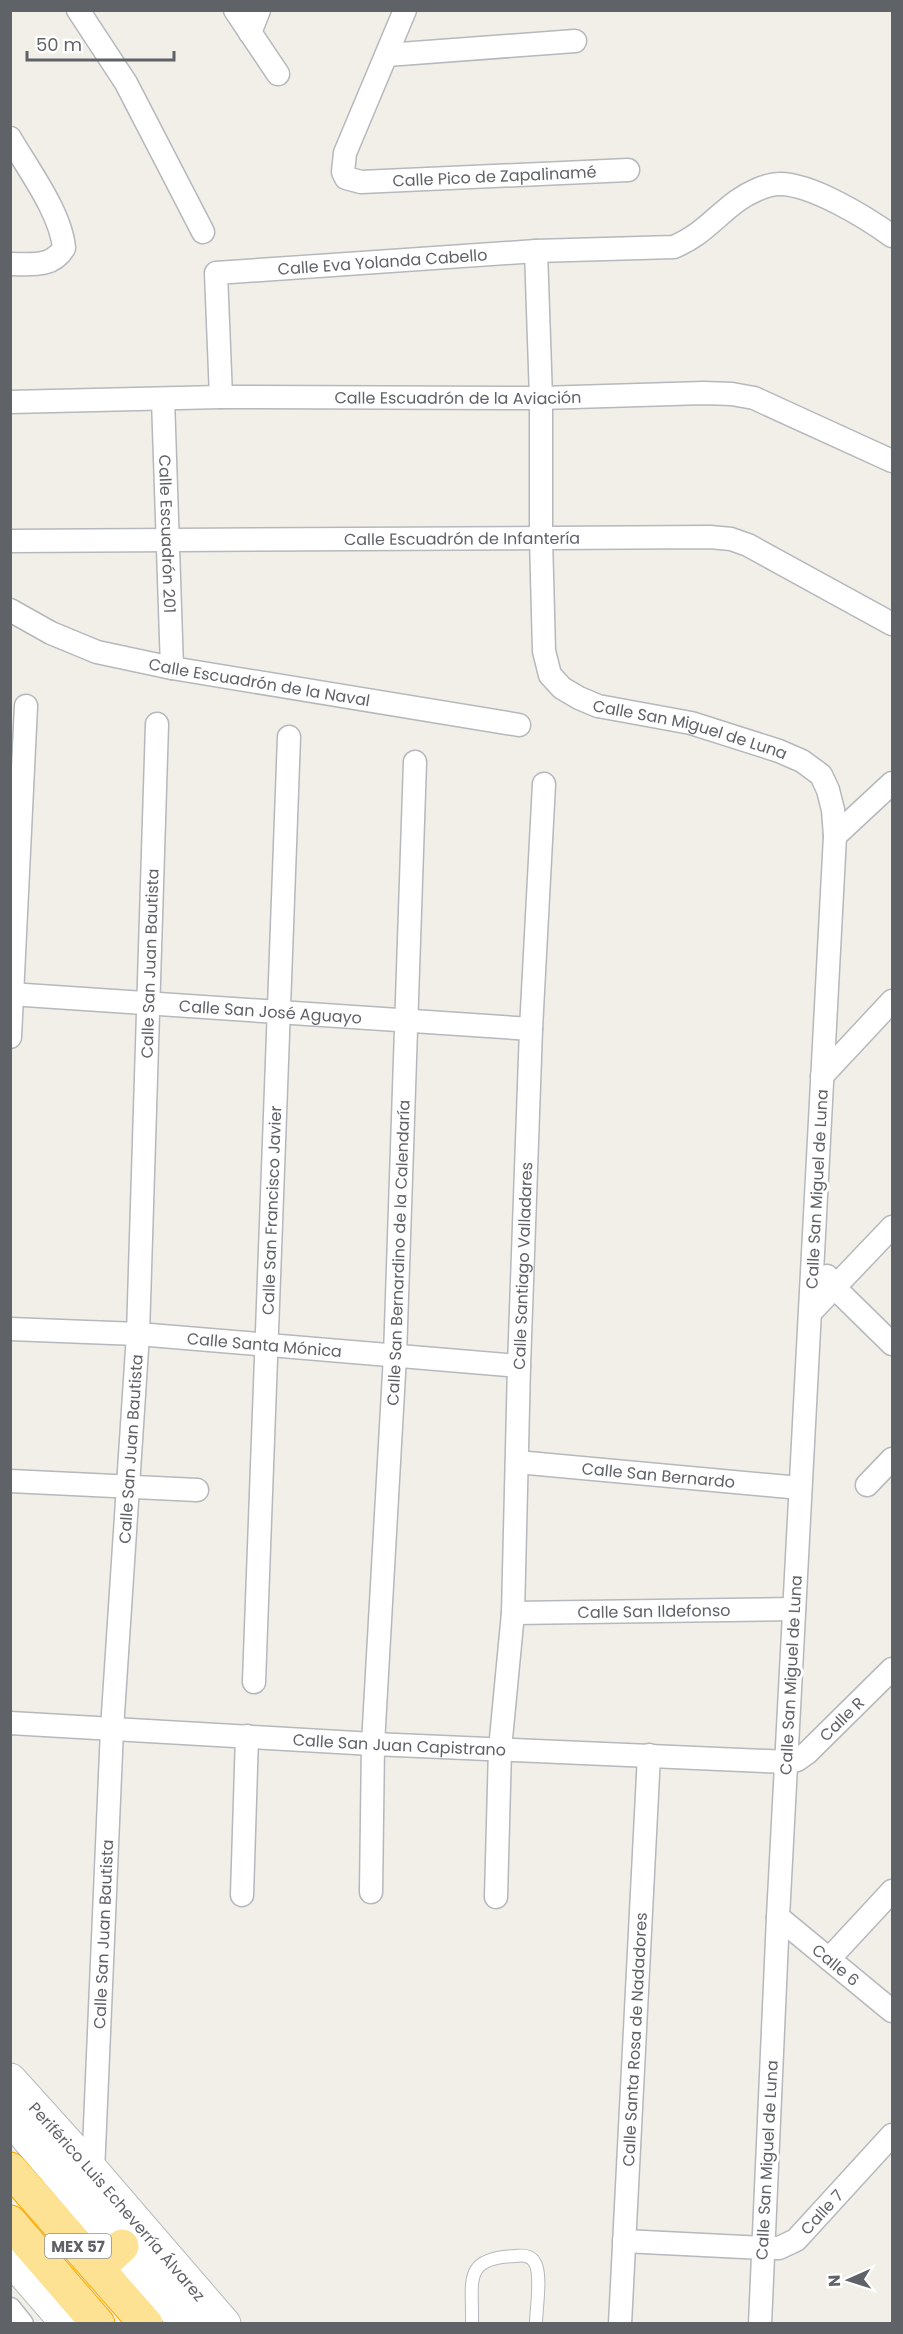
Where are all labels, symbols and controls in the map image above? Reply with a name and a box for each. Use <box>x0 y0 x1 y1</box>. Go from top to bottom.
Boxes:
scale bar <box>27 24 174 62</box>
text: 50 m <box>36 32 82 57</box>
street label: Calle Pico de Zapalinamé <box>392 160 597 192</box>
street label: Calle Eva Yolanda Cabello <box>277 243 488 280</box>
street label: Calle Escuadrón de la Aviación <box>334 385 582 410</box>
street label: Calle Escuadrón 201 <box>153 454 182 614</box>
street label: Calle Escuadrón de Infantería <box>344 526 580 551</box>
street label: Calle Escuadrón de la Naval <box>147 652 372 712</box>
street label: Calle San Miguel de Luna <box>591 694 791 765</box>
street label: Calle San Juan Bautista <box>135 868 164 1059</box>
street label: Calle San José Aguayo <box>178 994 363 1029</box>
street label: Calle San Miguel de Luna <box>800 1088 834 1290</box>
street label: Calle San Bernardino de la Calendaría <box>381 1099 415 1406</box>
street label: Calle San Francisco Javier <box>256 1105 287 1315</box>
street label: Calle Santiago Valladares <box>507 1161 538 1370</box>
street label: Calle Santa Mónica <box>186 1327 343 1363</box>
street label: Calle San Juan Bautista <box>113 1354 148 1544</box>
street label: Calle San Bernardo <box>581 1457 736 1493</box>
street label: Calle San Miguel de Luna <box>774 1574 808 1776</box>
street label: Calle San Ildefonso <box>577 1598 731 1624</box>
street label: Calle R <box>814 1691 869 1746</box>
street label: Calle San Juan Capistrano <box>292 1728 507 1761</box>
street label: Calle San Juan Bautista <box>88 1839 119 2030</box>
street label: Calle Santa Rosa de Nadadores <box>617 1912 652 2167</box>
street label: Calle 6 <box>807 1938 865 1991</box>
street label: Calle San Miguel de Luna <box>750 2059 784 2261</box>
street label: Periférico Luis Echeverría Álvarez <box>24 2097 211 2306</box>
street label: Calle 7 <box>795 2184 849 2240</box>
road number: MEX 57 <box>45 2234 111 2258</box>
north arrow <box>819 2250 879 2310</box>
text: N <box>823 2274 846 2287</box>

